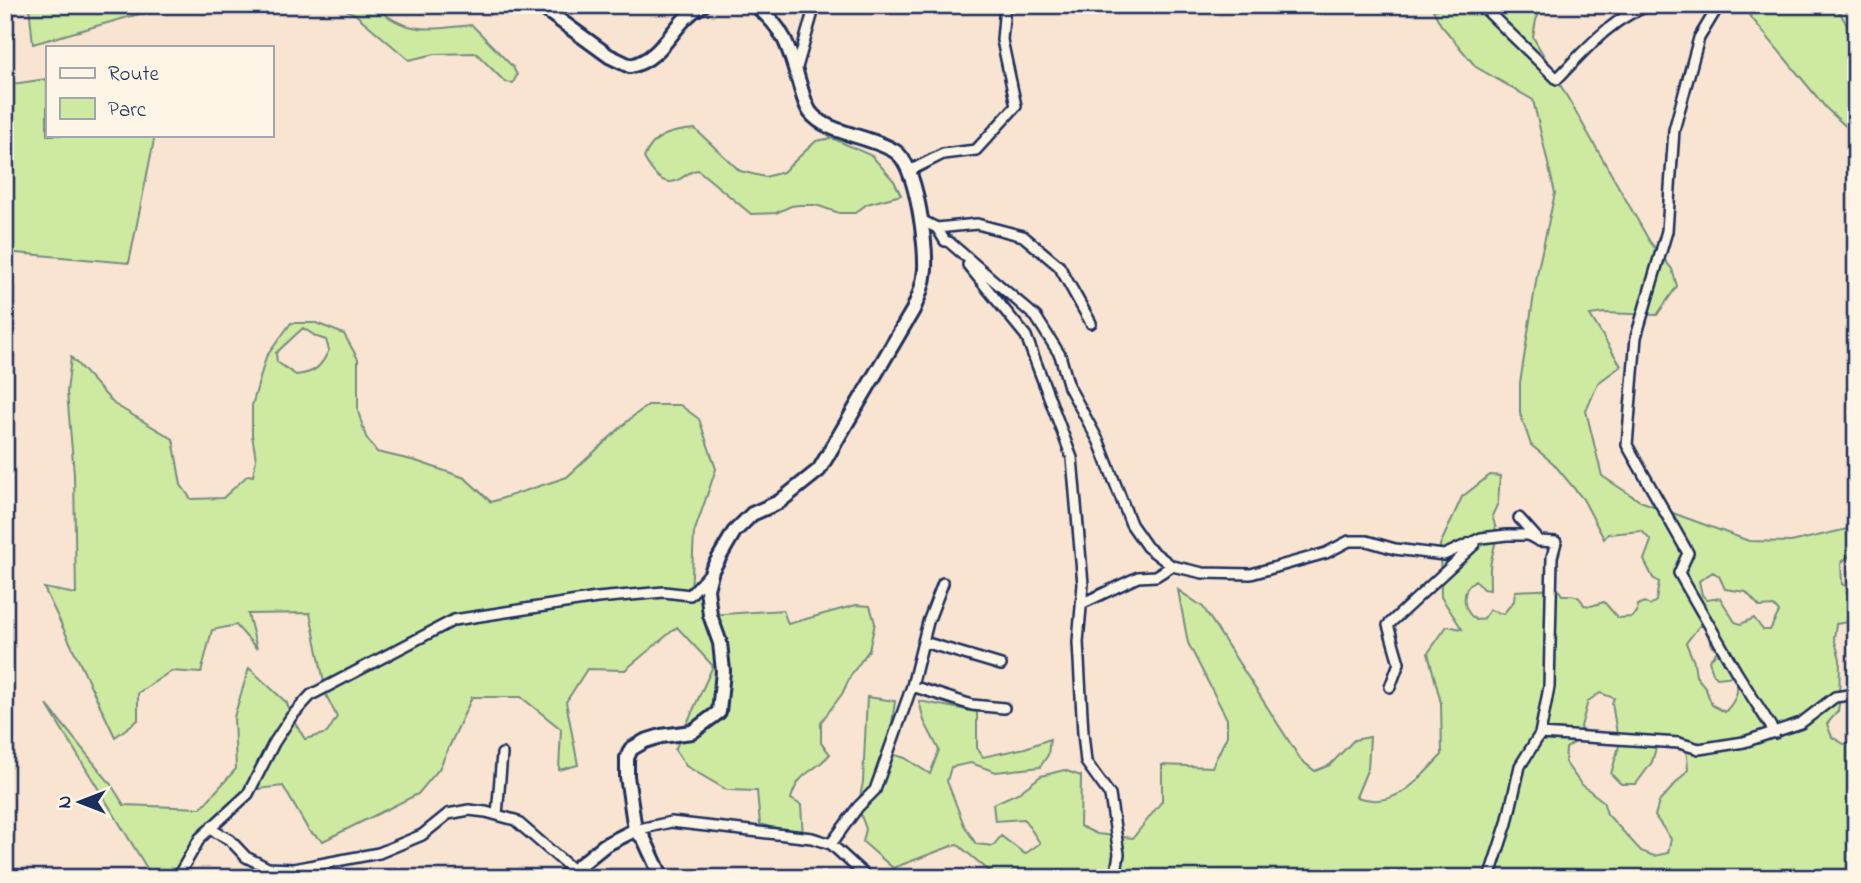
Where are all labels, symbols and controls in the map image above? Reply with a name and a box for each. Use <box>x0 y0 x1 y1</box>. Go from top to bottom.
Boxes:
legend <box>46 46 273 136</box>
text: Route <box>108 60 160 90</box>
text: Parc <box>108 96 147 126</box>
north arrow <box>46 768 116 838</box>
text: N <box>52 795 79 808</box>

